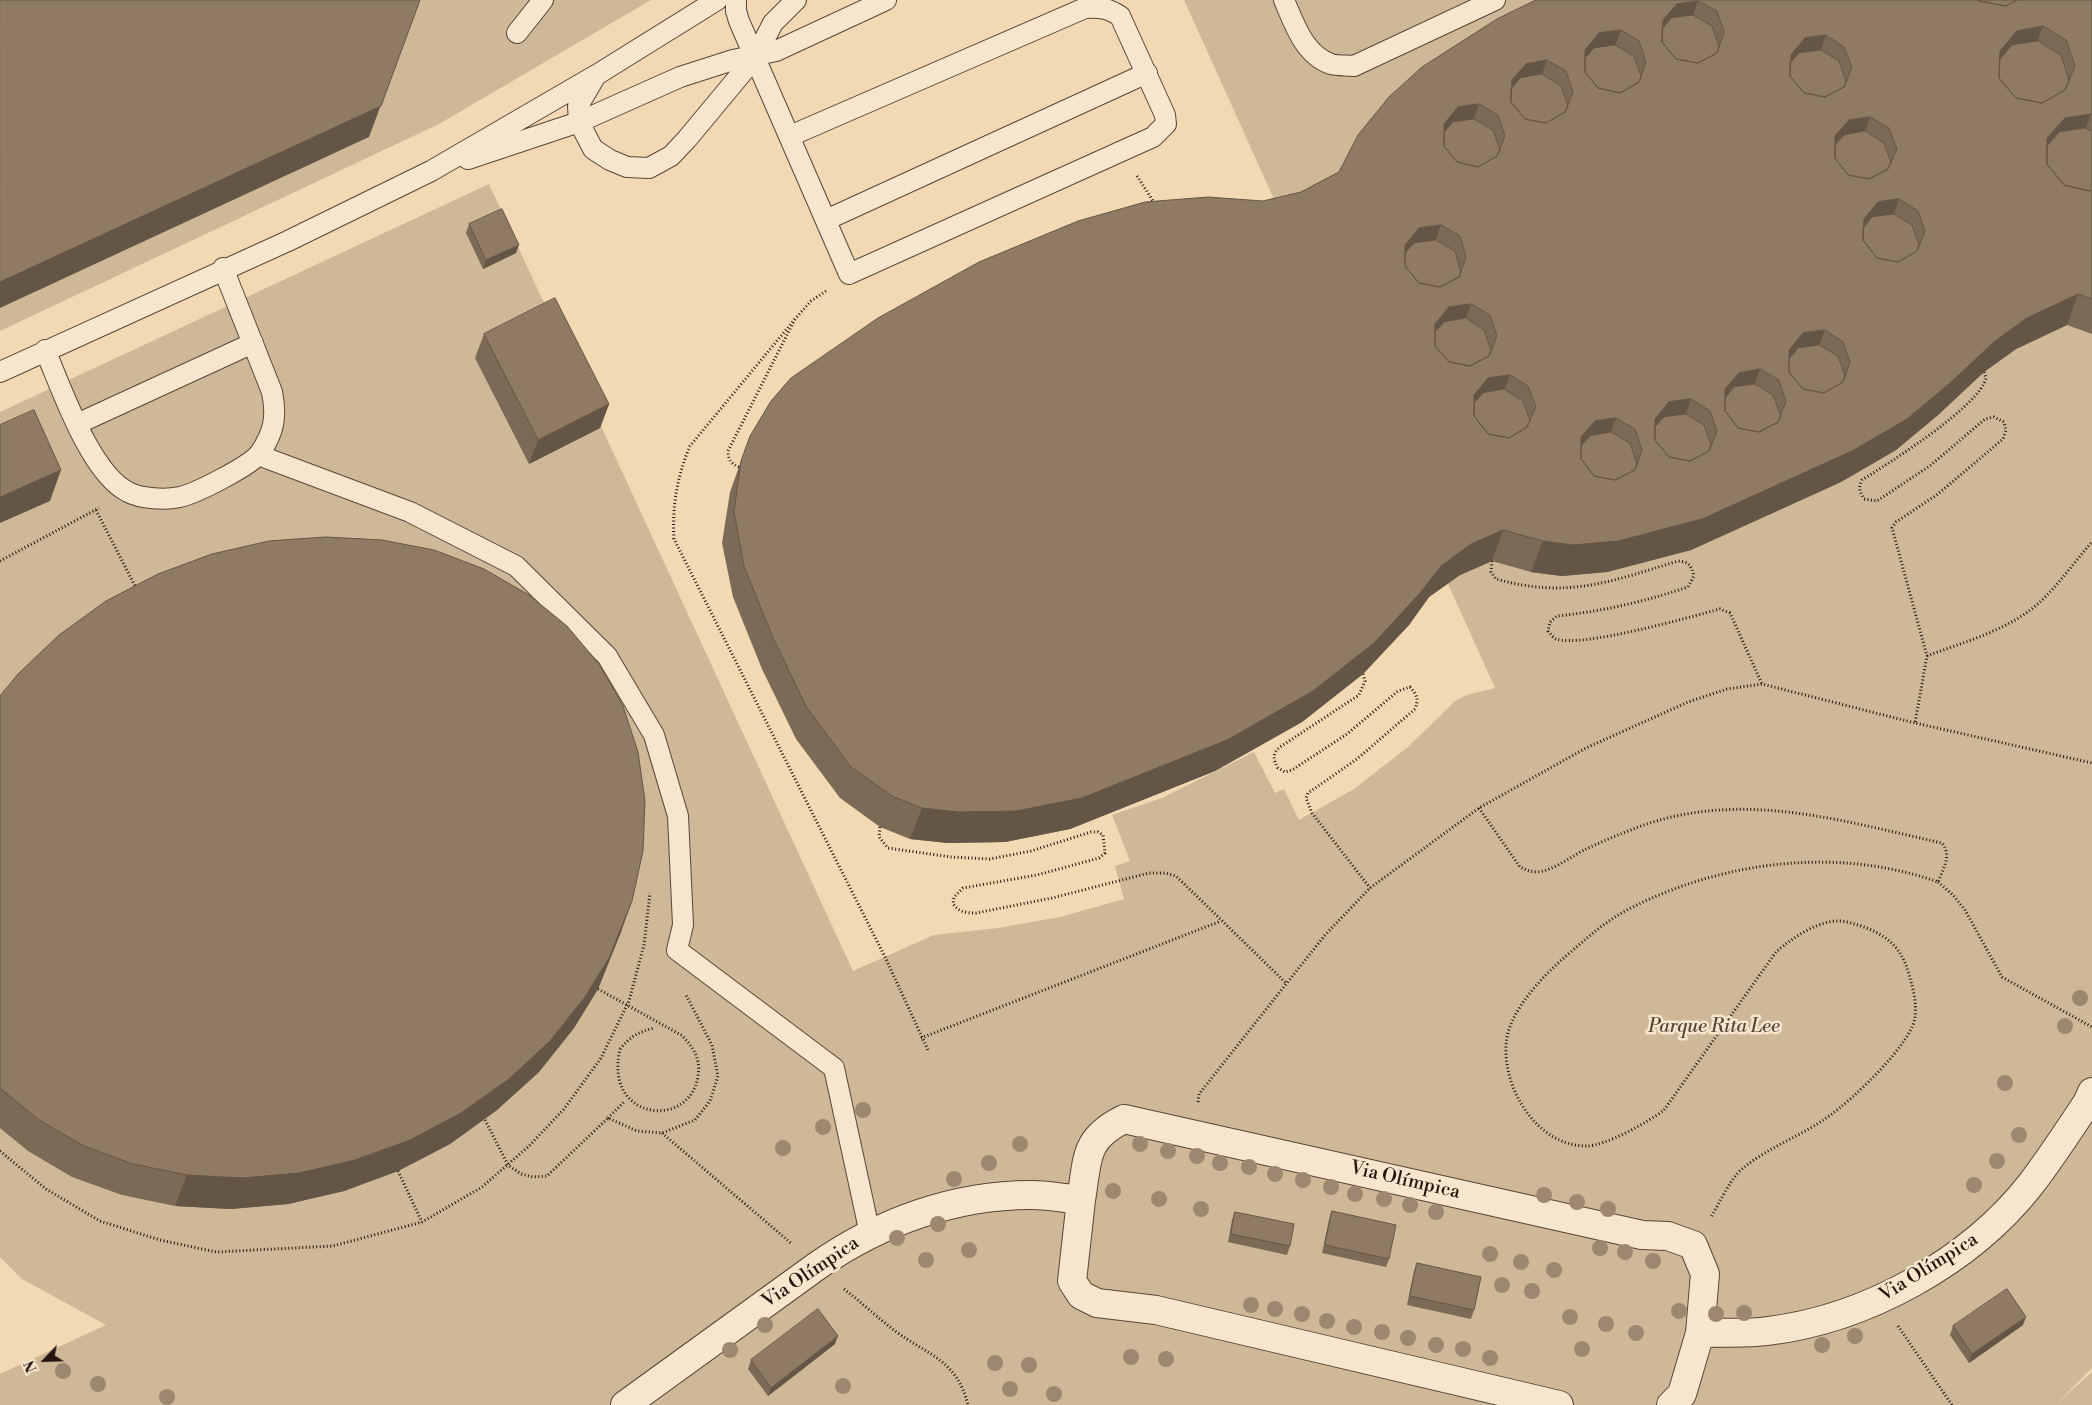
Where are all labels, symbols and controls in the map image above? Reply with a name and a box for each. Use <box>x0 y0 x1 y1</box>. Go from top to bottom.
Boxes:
park label: Parque Rita Lee <box>1648 1016 1780 1038</box>
street label: Via Olímpica <box>1348 1157 1462 1205</box>
street label: Via Olímpica <box>1875 1229 1983 1307</box>
street label: Via Olímpica <box>758 1232 864 1314</box>
north arrow <box>20 1335 70 1385</box>
text: N <box>21 1357 42 1375</box>

